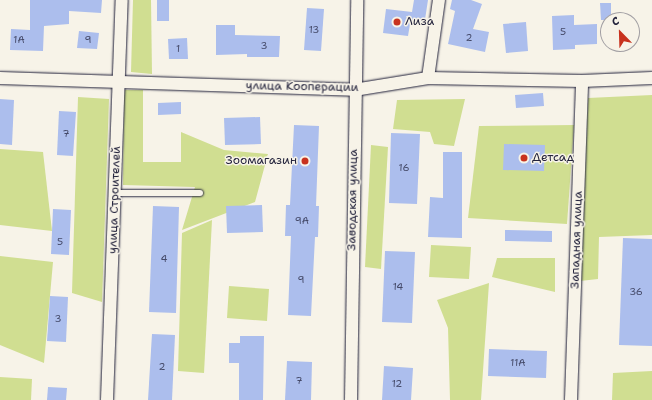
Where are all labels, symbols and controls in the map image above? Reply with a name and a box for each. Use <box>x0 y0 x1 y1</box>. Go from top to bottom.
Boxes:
north arrow <box>600 12 640 52</box>
text: С <box>609 13 622 30</box>
place label: Лиза <box>405 15 434 29</box>
marker: Лиза <box>392 17 402 27</box>
house number: 13 <box>309 24 319 36</box>
house number: 5 <box>560 26 566 38</box>
house number: 2 <box>466 32 472 44</box>
house number: 1А <box>13 34 25 46</box>
house number: 9 <box>85 34 91 46</box>
house number: 3 <box>261 40 267 52</box>
house number: 1 <box>176 43 180 55</box>
street label: улица Кооперации <box>245 79 359 95</box>
house number: 7 <box>63 128 69 140</box>
street label: улица Строителей <box>106 146 124 254</box>
street label: Заводская улица <box>345 149 361 251</box>
place label: Детсад <box>532 151 574 165</box>
marker: Детсад <box>519 153 529 163</box>
place label: Зоомагазин <box>226 154 297 168</box>
marker: Зоомагазин <box>300 156 310 166</box>
house number: 16 <box>399 162 409 174</box>
street label: Западная улица <box>568 191 586 289</box>
house number: 9А <box>295 215 309 227</box>
house number: 5 <box>57 236 63 248</box>
house number: 4 <box>161 253 167 265</box>
house number: 9 <box>298 274 304 286</box>
house number: 14 <box>393 281 403 293</box>
house number: 36 <box>629 286 643 298</box>
house number: 3 <box>55 313 61 325</box>
house number: 11А <box>510 357 526 369</box>
house number: 2 <box>159 361 165 373</box>
house number: 7 <box>296 375 302 387</box>
house number: 12 <box>392 378 402 390</box>

